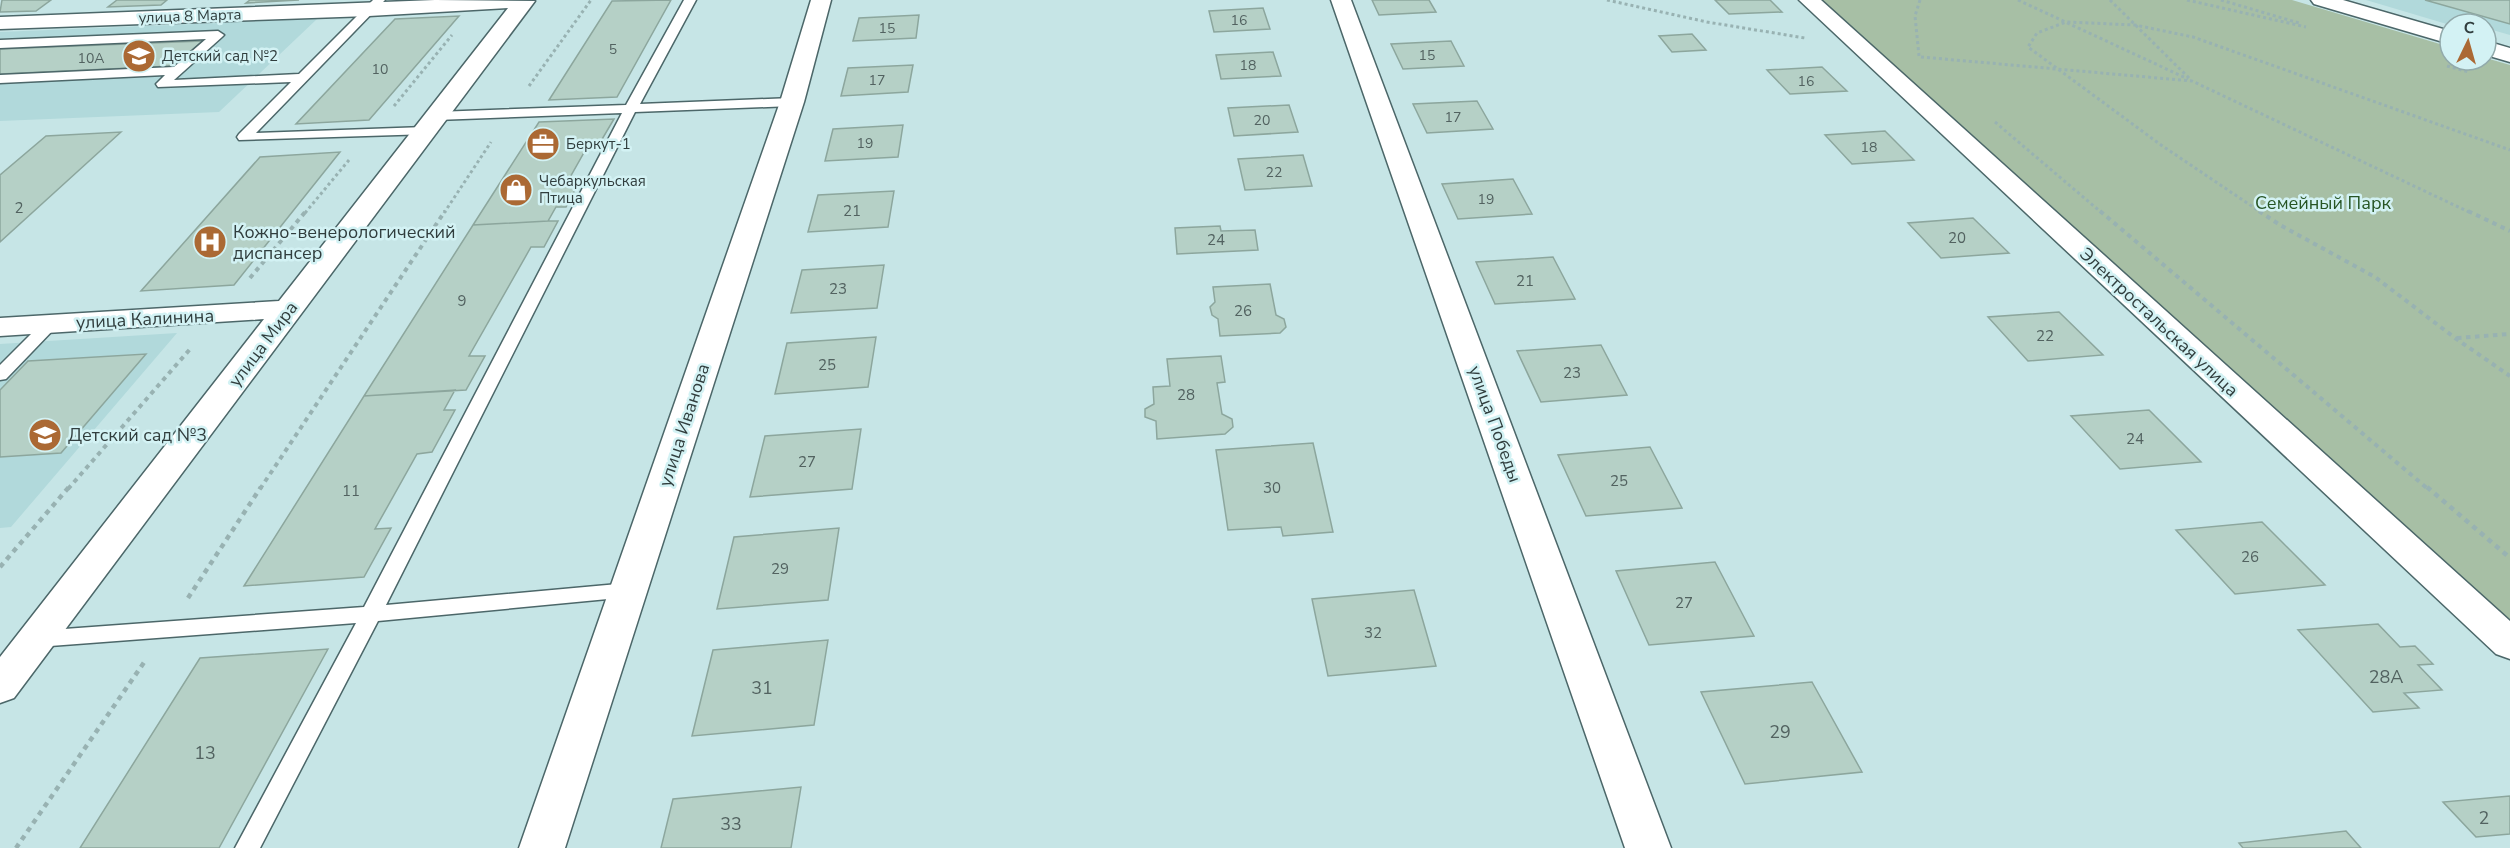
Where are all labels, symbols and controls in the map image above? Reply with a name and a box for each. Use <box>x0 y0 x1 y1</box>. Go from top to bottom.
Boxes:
street label: улица 8 Марта <box>138 4 242 28</box>
house number: 16 <box>1231 11 1247 30</box>
north arrow <box>2438 12 2498 72</box>
text: С <box>2463 17 2476 39</box>
house number: 15 <box>879 19 895 38</box>
school or university icon: Детский сад №2 <box>121 38 157 74</box>
house number: 5 <box>609 40 617 59</box>
place label: Детский сад №2 <box>162 46 278 66</box>
house number: 15 <box>1419 46 1435 65</box>
house number: 10А <box>77 49 105 68</box>
house number: 18 <box>1240 56 1256 75</box>
house number: 10 <box>372 60 388 79</box>
house number: 17 <box>869 71 885 90</box>
house number: 16 <box>1798 72 1814 91</box>
house number: 17 <box>1445 108 1461 127</box>
house number: 20 <box>1254 111 1270 130</box>
office icon: Беркут-1 <box>525 126 561 162</box>
place label: Беркут-1 <box>566 134 631 154</box>
house number: 19 <box>857 134 873 153</box>
house number: 18 <box>1861 138 1877 157</box>
house number: 22 <box>1266 163 1282 182</box>
place label: Чебаркульская Птица <box>539 171 646 208</box>
shop icon: Чебаркульская Птица <box>498 172 534 208</box>
house number: 19 <box>1478 190 1494 209</box>
park label: Семейный Парк <box>2255 191 2392 215</box>
house number: 2 <box>14 198 24 218</box>
house number: 21 <box>843 201 861 221</box>
place label: Кожно-венерологический диспансер <box>233 220 456 265</box>
hospital icon: Кожно-венерологический диспансер <box>192 224 228 260</box>
house number: 20 <box>1948 228 1966 248</box>
house number: 24 <box>1207 230 1225 250</box>
street label: Электростальская улица <box>2074 242 2244 402</box>
house number: 21 <box>1516 271 1534 291</box>
house number: 23 <box>829 279 847 299</box>
house number: 9 <box>457 291 467 311</box>
street label: улица Мира <box>223 296 303 392</box>
house number: 26 <box>1234 301 1252 321</box>
street label: улица Калинина <box>75 303 215 335</box>
house number: 22 <box>2036 326 2054 346</box>
house number: 25 <box>818 355 836 375</box>
street label: улица Иванова <box>653 360 715 490</box>
street label: улица Победы <box>1463 362 1527 486</box>
house number: 23 <box>1563 363 1581 383</box>
house number: 28 <box>1177 385 1195 405</box>
school or university icon: Детский сад №3 <box>27 417 63 453</box>
place label: Детский сад №3 <box>68 423 207 447</box>
house number: 24 <box>2126 429 2144 449</box>
house number: 27 <box>798 452 816 472</box>
house number: 25 <box>1610 471 1628 491</box>
house number: 30 <box>1263 478 1281 498</box>
house number: 11 <box>342 481 360 501</box>
house number: 26 <box>2241 547 2259 567</box>
house number: 29 <box>771 559 789 579</box>
house number: 27 <box>1675 593 1693 613</box>
house number: 32 <box>1364 623 1382 643</box>
house number: 28А <box>2369 665 2403 689</box>
house number: 31 <box>751 676 773 700</box>
house number: 29 <box>1769 720 1791 744</box>
house number: 13 <box>194 741 216 765</box>
house number: 2 <box>2479 806 2489 830</box>
house number: 33 <box>720 812 742 836</box>

